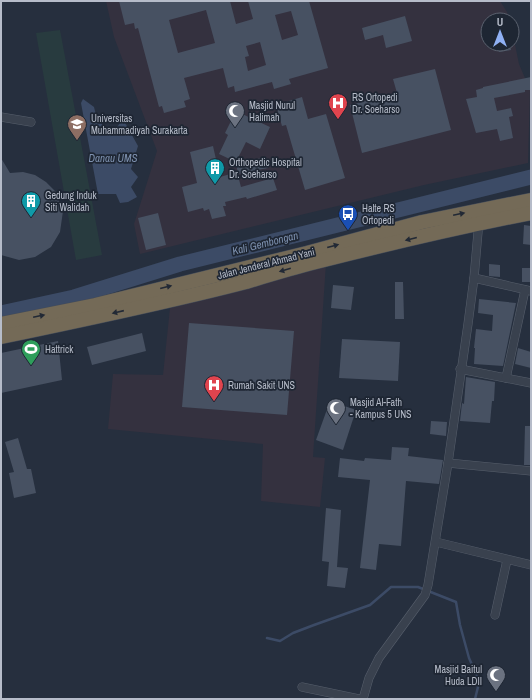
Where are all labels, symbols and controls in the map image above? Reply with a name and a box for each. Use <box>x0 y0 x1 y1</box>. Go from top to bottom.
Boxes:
north arrow <box>480 12 520 52</box>
text: U <box>497 15 503 29</box>
place label: RS Ortopedi Dr. Soeharso <box>352 91 400 116</box>
hospital icon: RS Ortopedi Dr. Soeharso <box>327 92 349 120</box>
place label: Masjid Nurul Halimah <box>249 99 295 124</box>
mosque icon: Masjid Nurul Halimah <box>224 100 246 128</box>
place label: Universitas Muhammadiyah Surakarta <box>91 112 188 137</box>
school or university icon: Universitas Muhammadiyah Surakarta <box>66 113 88 141</box>
water label: Danau UMS <box>88 151 138 165</box>
place label: Orthopedic Hospital Dr. Soeharso <box>229 156 302 181</box>
building icon: Orthopedic Hospital Dr. Soeharso <box>204 157 226 185</box>
place label: Gedung Induk Siti Walidah <box>45 189 97 214</box>
building icon: Gedung Induk Siti Walidah <box>20 190 42 218</box>
place label: Halte RS Ortopedi <box>362 202 395 227</box>
bus stop icon: Halte RS Ortopedi <box>337 203 359 231</box>
one-way arrow <box>453 211 465 217</box>
water label: Kali Gembongan <box>230 228 300 258</box>
one-way arrow <box>405 236 417 242</box>
one-way arrow <box>327 243 339 249</box>
street label: Jalan Jenderal Ahmad Yani <box>216 245 316 282</box>
one-way arrow <box>278 268 291 274</box>
one-way arrow <box>160 284 172 290</box>
one-way arrow <box>112 310 124 316</box>
one-way arrow <box>33 313 45 319</box>
sports icon: Hattrick <box>20 338 42 366</box>
place label: Hattrick <box>45 343 74 356</box>
hospital icon: Rumah Sakit UNS <box>203 374 225 402</box>
place label: Rumah Sakit UNS <box>228 379 296 392</box>
place label: Masjid Al-Fath - Kampus 5 UNS <box>350 396 412 421</box>
mosque icon: Masjid Al-Fath - Kampus 5 UNS <box>325 397 347 425</box>
place label: Masjid Baitul Huda LDII <box>435 663 482 688</box>
mosque icon: Masjid Baitul Huda LDII <box>485 664 507 692</box>

